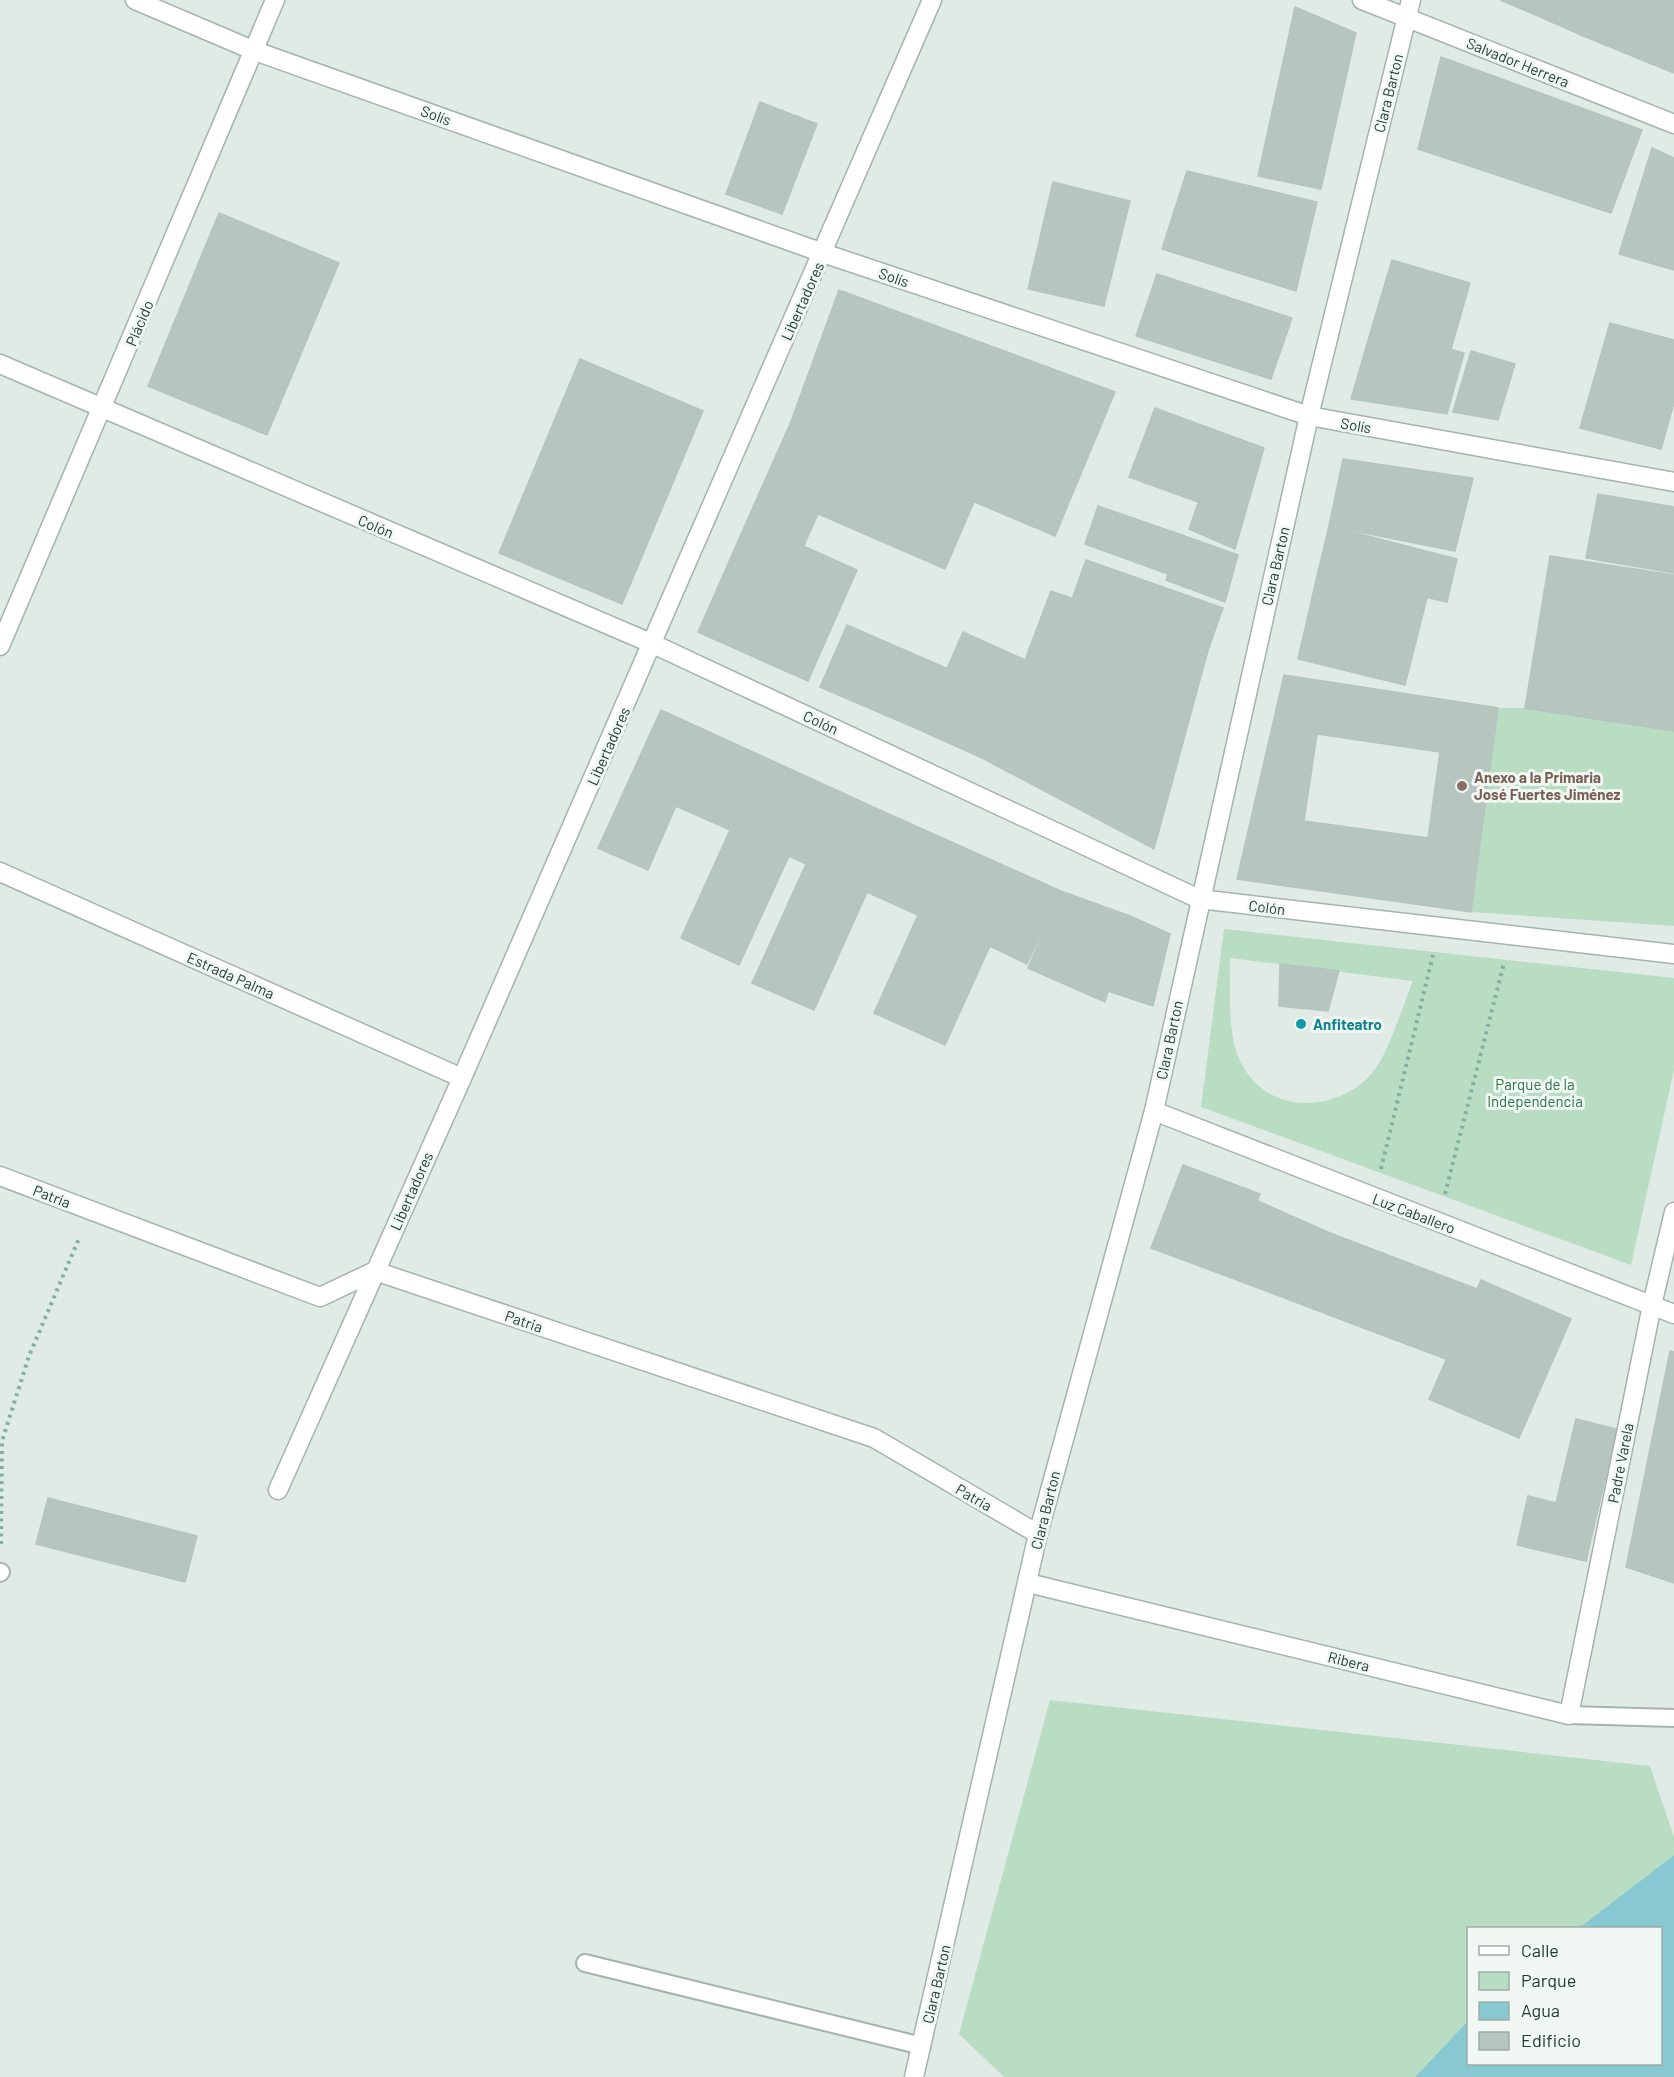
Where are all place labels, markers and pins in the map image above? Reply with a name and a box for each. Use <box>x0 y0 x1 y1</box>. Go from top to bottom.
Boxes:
place label: Anexo a la Primaria José Fuertes Jiménez <box>1474 768 1621 803</box>
marker: Anexo a la Primaria José Fuertes Jiménez <box>1455 779 1469 793</box>
place label: Anfiteatro <box>1313 1015 1382 1033</box>
marker: Anfiteatro <box>1294 1017 1308 1031</box>

